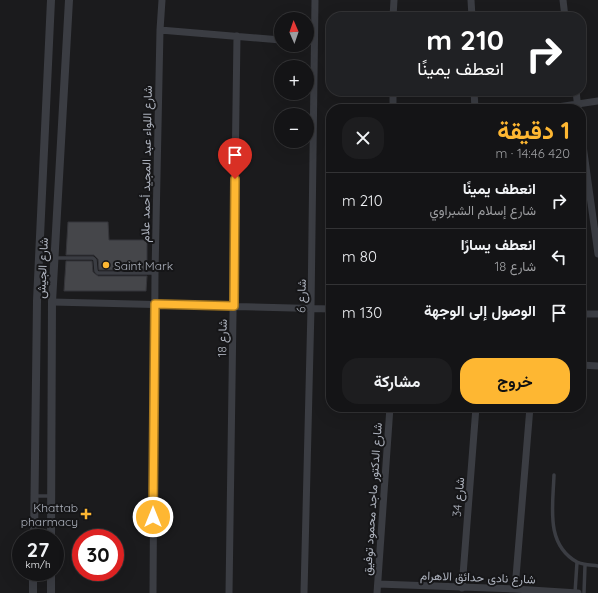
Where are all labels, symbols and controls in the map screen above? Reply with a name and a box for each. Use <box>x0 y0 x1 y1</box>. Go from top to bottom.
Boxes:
north arrow <box>274 12 314 52</box>
map controls <box>274 12 314 148</box>
text: 210 m <box>426 22 504 57</box>
icon: right <box>518 28 570 80</box>
text: انعطف يمينًا <box>417 57 504 80</box>
button: + <box>274 60 314 100</box>
street label: شارع اللواء عبد المجيد أحمد علام <box>137 85 157 243</box>
button: − <box>274 108 314 148</box>
text: 1 دقيقة <box>497 115 570 145</box>
button: close <box>342 117 384 159</box>
pin <box>218 138 252 179</box>
icon: arrive <box>224 144 246 166</box>
text: 420 m · 14:46 <box>495 145 570 161</box>
text: انعطف يمينًا <box>463 179 536 198</box>
icon: right <box>548 190 570 212</box>
text: 210 m <box>342 191 383 210</box>
text: شارع إسلام الشبراوي <box>430 202 536 218</box>
text: انعطف يسارًا <box>461 235 536 254</box>
street label: شارع الجيش <box>33 237 53 299</box>
icon: left <box>548 246 570 268</box>
text: 80 m <box>342 247 377 266</box>
place label: Saint Mark <box>114 258 173 273</box>
text: شارع 18 <box>494 258 536 274</box>
marker: Saint Mark <box>101 260 111 270</box>
street label: شارع 6 <box>293 279 311 313</box>
text: الوصول إلى الوجهة <box>424 301 536 320</box>
icon: arrive <box>548 302 570 324</box>
text: 130 m <box>342 303 382 322</box>
street label: شارع 18 <box>214 319 232 357</box>
button: مشاركة <box>342 358 452 404</box>
button: خروج <box>460 358 570 404</box>
street label: شارع الدكتور ماجد محمود توفيق <box>359 422 387 576</box>
street label: شارع 34 <box>449 476 469 518</box>
position arrow <box>132 496 174 538</box>
place label: Khattab pharmacy <box>21 500 78 529</box>
marker: Khattab pharmacy <box>81 509 91 519</box>
speed limit sign: 30 <box>72 529 124 581</box>
text: 27 <box>27 537 49 562</box>
text: km/h <box>25 558 51 571</box>
street label: شارع نادى حدائق الاهرام <box>420 567 536 589</box>

